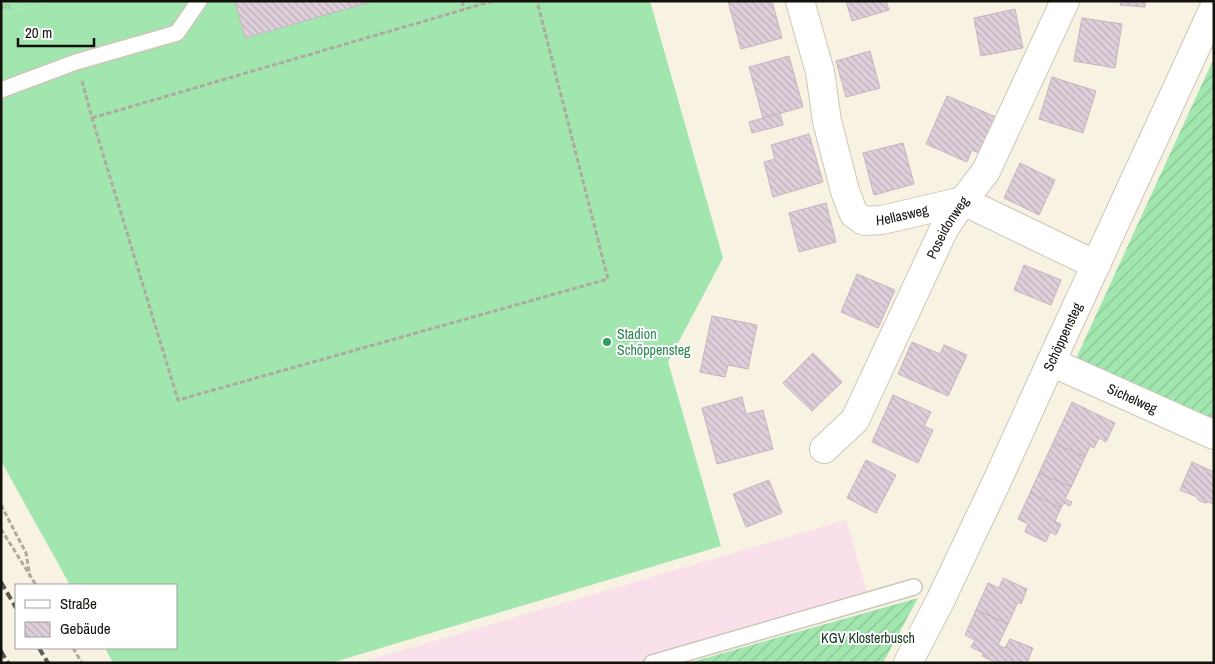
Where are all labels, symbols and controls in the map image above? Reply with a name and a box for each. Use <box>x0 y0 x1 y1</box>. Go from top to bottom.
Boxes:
scale bar <box>18 15 94 47</box>
text: 20 m <box>25 22 52 43</box>
street label: Poseidonweg <box>922 192 973 262</box>
street label: Hellasweg <box>876 200 930 229</box>
street label: Schöppensteg <box>1039 299 1086 374</box>
place label: Stadion Schöppensteg <box>617 325 691 359</box>
marker: Stadion Schöppensteg <box>601 336 613 348</box>
street label: Sichelweg <box>1104 379 1161 418</box>
legend <box>15 584 178 649</box>
text: Straße <box>60 593 97 614</box>
text: Gebäude <box>60 618 111 639</box>
park label: KGV Klosterbusch <box>821 629 915 647</box>

